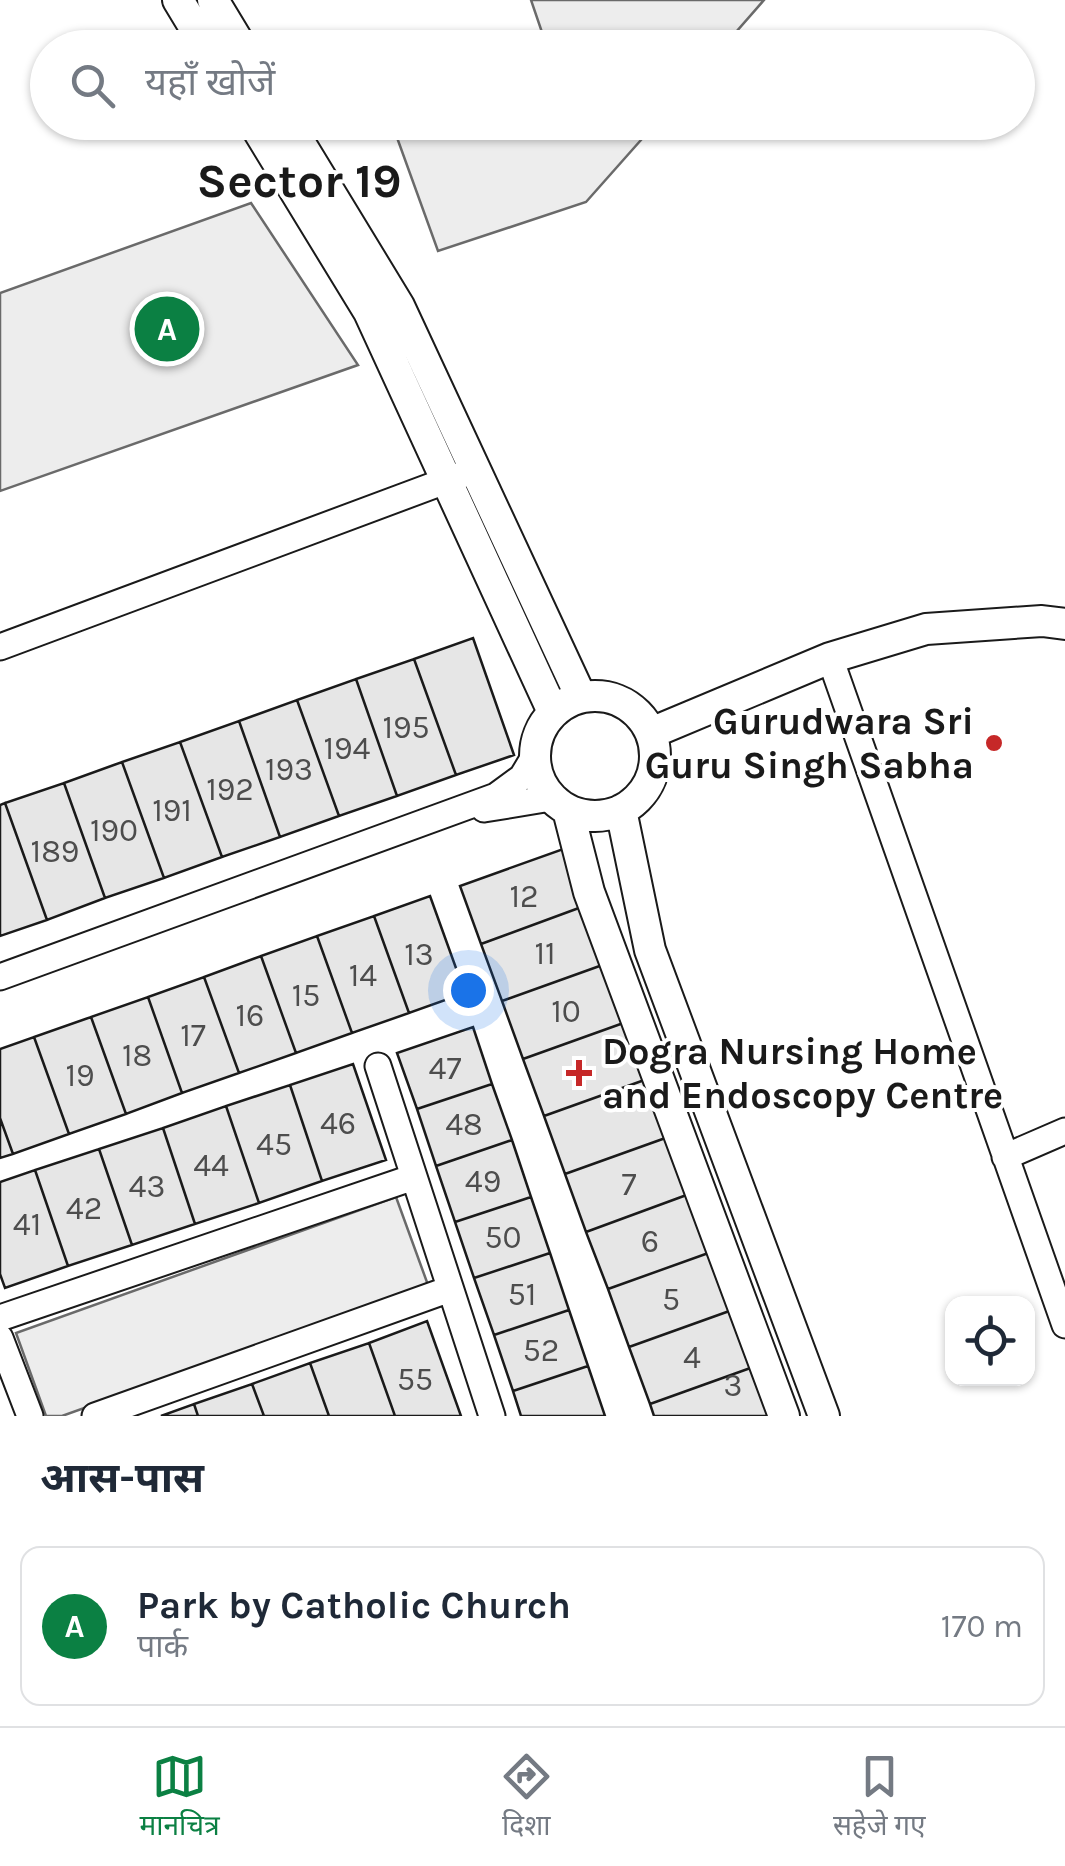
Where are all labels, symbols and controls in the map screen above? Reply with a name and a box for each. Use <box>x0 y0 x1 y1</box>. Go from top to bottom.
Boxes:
search box <box>30 30 1035 140</box>
icon: search <box>65 58 120 113</box>
text: यहाँ खोजें <box>145 60 275 105</box>
district label: Sector 19 <box>197 153 401 209</box>
pin: A <box>134 292 200 366</box>
place label: Gurudwara Sri Guru Singh Sabha <box>645 699 974 788</box>
house number: 195 <box>382 709 430 746</box>
house number: 194 <box>323 730 371 767</box>
marker: Gurudwara Sri Guru Singh Sabha <box>983 732 1005 754</box>
house number: 193 <box>265 751 313 788</box>
house number: 192 <box>206 771 254 808</box>
house number: 191 <box>152 792 192 829</box>
house number: 190 <box>90 812 138 849</box>
house number: 189 <box>31 833 79 870</box>
house number: 12 <box>509 878 539 915</box>
house number: 11 <box>534 935 556 972</box>
house number: 13 <box>404 936 434 973</box>
house number: 14 <box>349 957 377 994</box>
your location <box>443 965 494 1016</box>
house number: 15 <box>292 977 320 1014</box>
house number: 10 <box>551 993 581 1030</box>
house number: 16 <box>236 997 264 1034</box>
house number: 17 <box>180 1017 206 1054</box>
place label: Dogra Nursing Home and Endoscopy Centre <box>602 1029 1003 1118</box>
house number: 18 <box>122 1037 152 1074</box>
house number: 47 <box>429 1050 461 1087</box>
house number: 19 <box>65 1057 95 1094</box>
marker: Dogra Nursing Home and Endoscopy Centre <box>566 1060 592 1086</box>
house number: 46 <box>320 1105 356 1142</box>
house number: 48 <box>445 1106 483 1143</box>
house number: 45 <box>256 1126 292 1163</box>
house number: 44 <box>193 1147 229 1184</box>
house number: 49 <box>465 1163 501 1200</box>
house number: 7 <box>621 1166 637 1203</box>
house number: 43 <box>129 1168 165 1205</box>
house number: 42 <box>66 1190 102 1227</box>
house number: 41 <box>13 1206 41 1243</box>
house number: 50 <box>484 1219 522 1256</box>
house number: 6 <box>641 1223 659 1260</box>
house number: 51 <box>508 1276 536 1313</box>
house number: 5 <box>662 1281 680 1318</box>
map controls <box>945 1296 1035 1386</box>
button: locate <box>945 1296 1035 1386</box>
house number: 52 <box>523 1332 559 1369</box>
house number: 4 <box>683 1339 701 1376</box>
house number: 55 <box>397 1361 433 1398</box>
house number: 3 <box>724 1367 742 1404</box>
text: आस-पास <box>40 1453 204 1503</box>
text: Park by Catholic Church <box>137 1583 571 1628</box>
text: A <box>64 1608 85 1645</box>
text: 170 m <box>941 1608 1023 1645</box>
text: पार्क <box>137 1628 188 1665</box>
tab: मानचित्र <box>140 1749 220 1846</box>
tab: दिशा <box>499 1749 554 1846</box>
tab: सहेजे गए <box>833 1749 925 1846</box>

